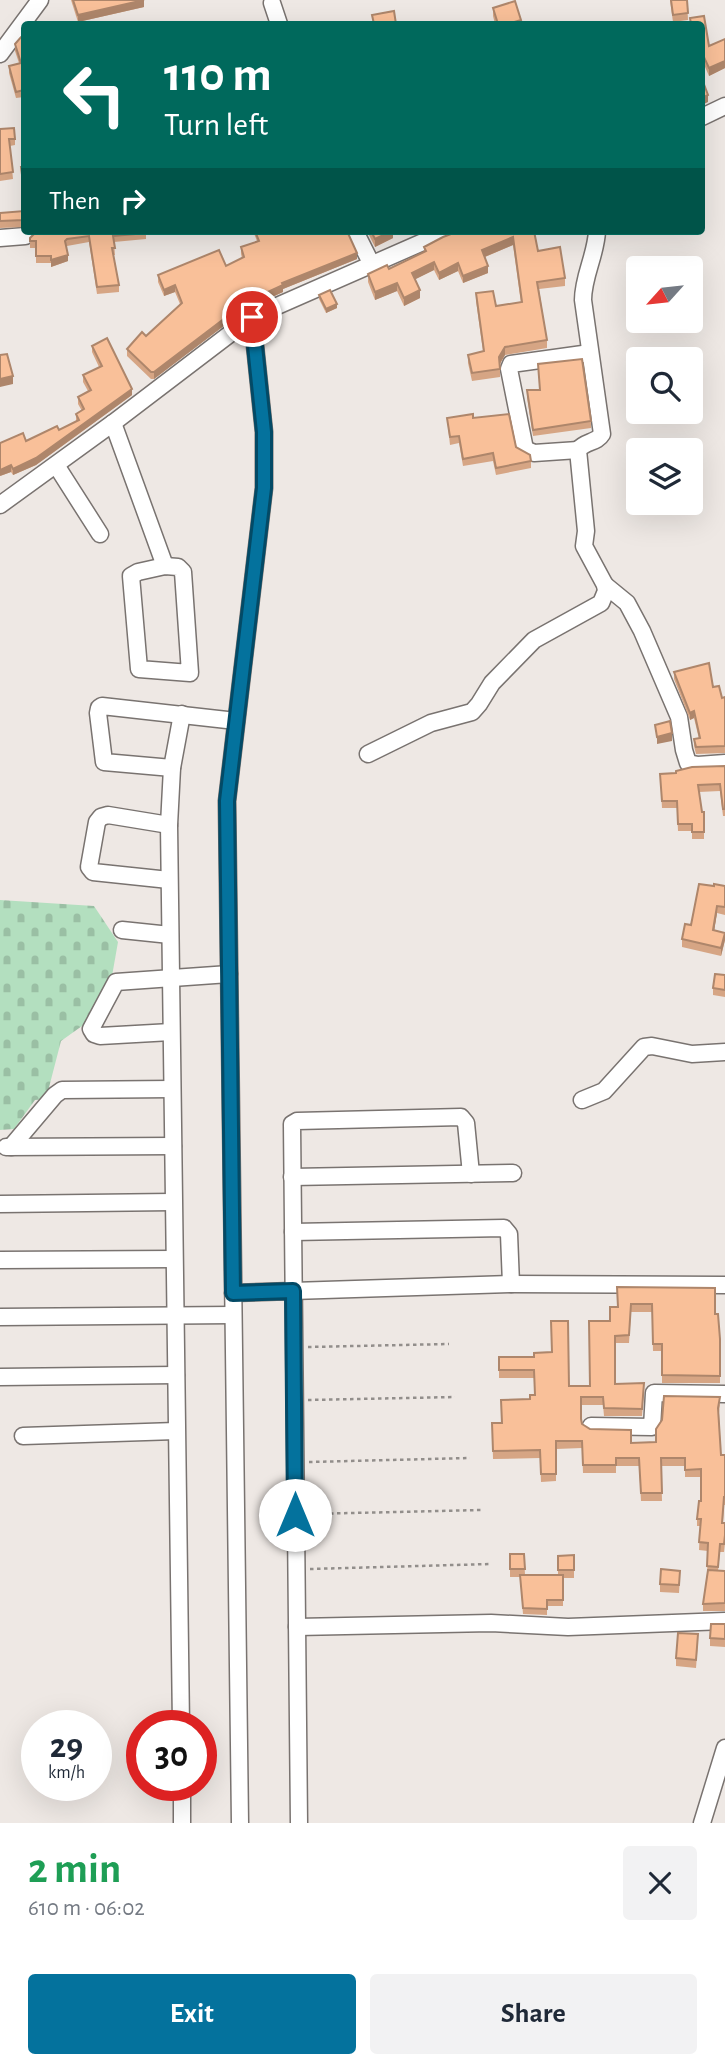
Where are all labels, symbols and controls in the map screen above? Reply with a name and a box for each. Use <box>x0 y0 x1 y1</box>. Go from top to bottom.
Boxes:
icon: left <box>49 49 140 140</box>
text: 110 m <box>164 51 272 100</box>
text: Turn left <box>164 109 268 141</box>
icon: right <box>114 182 152 220</box>
text: Then <box>49 188 100 214</box>
north arrow <box>626 256 704 332</box>
map controls <box>626 256 703 515</box>
pin <box>222 287 282 347</box>
icon: arrive <box>233 298 271 336</box>
button: search <box>626 347 703 424</box>
button: layers <box>626 438 703 515</box>
position arrow <box>258 1478 332 1552</box>
speed limit sign: 30 <box>126 1710 217 1801</box>
text: 29 <box>50 1729 83 1764</box>
text: km/h <box>48 1764 85 1782</box>
button: close <box>623 1846 697 1920</box>
text: 2 min <box>28 1848 121 1890</box>
text: 610 m · 06:02 <box>28 1897 145 1920</box>
button: Exit <box>28 1974 356 2054</box>
button: Share <box>370 1974 697 2054</box>

